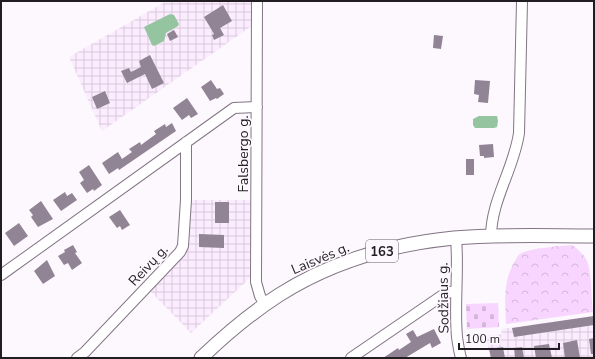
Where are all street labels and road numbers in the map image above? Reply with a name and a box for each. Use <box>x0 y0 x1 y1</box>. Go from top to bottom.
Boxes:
street label: Falsbergo g. <box>234 115 253 193</box>
street label: Laisvės g. <box>288 238 352 279</box>
road number: 163 <box>366 240 398 262</box>
street label: Reivų g. <box>124 241 172 290</box>
street label: Sodžiaus g. <box>433 262 454 334</box>

